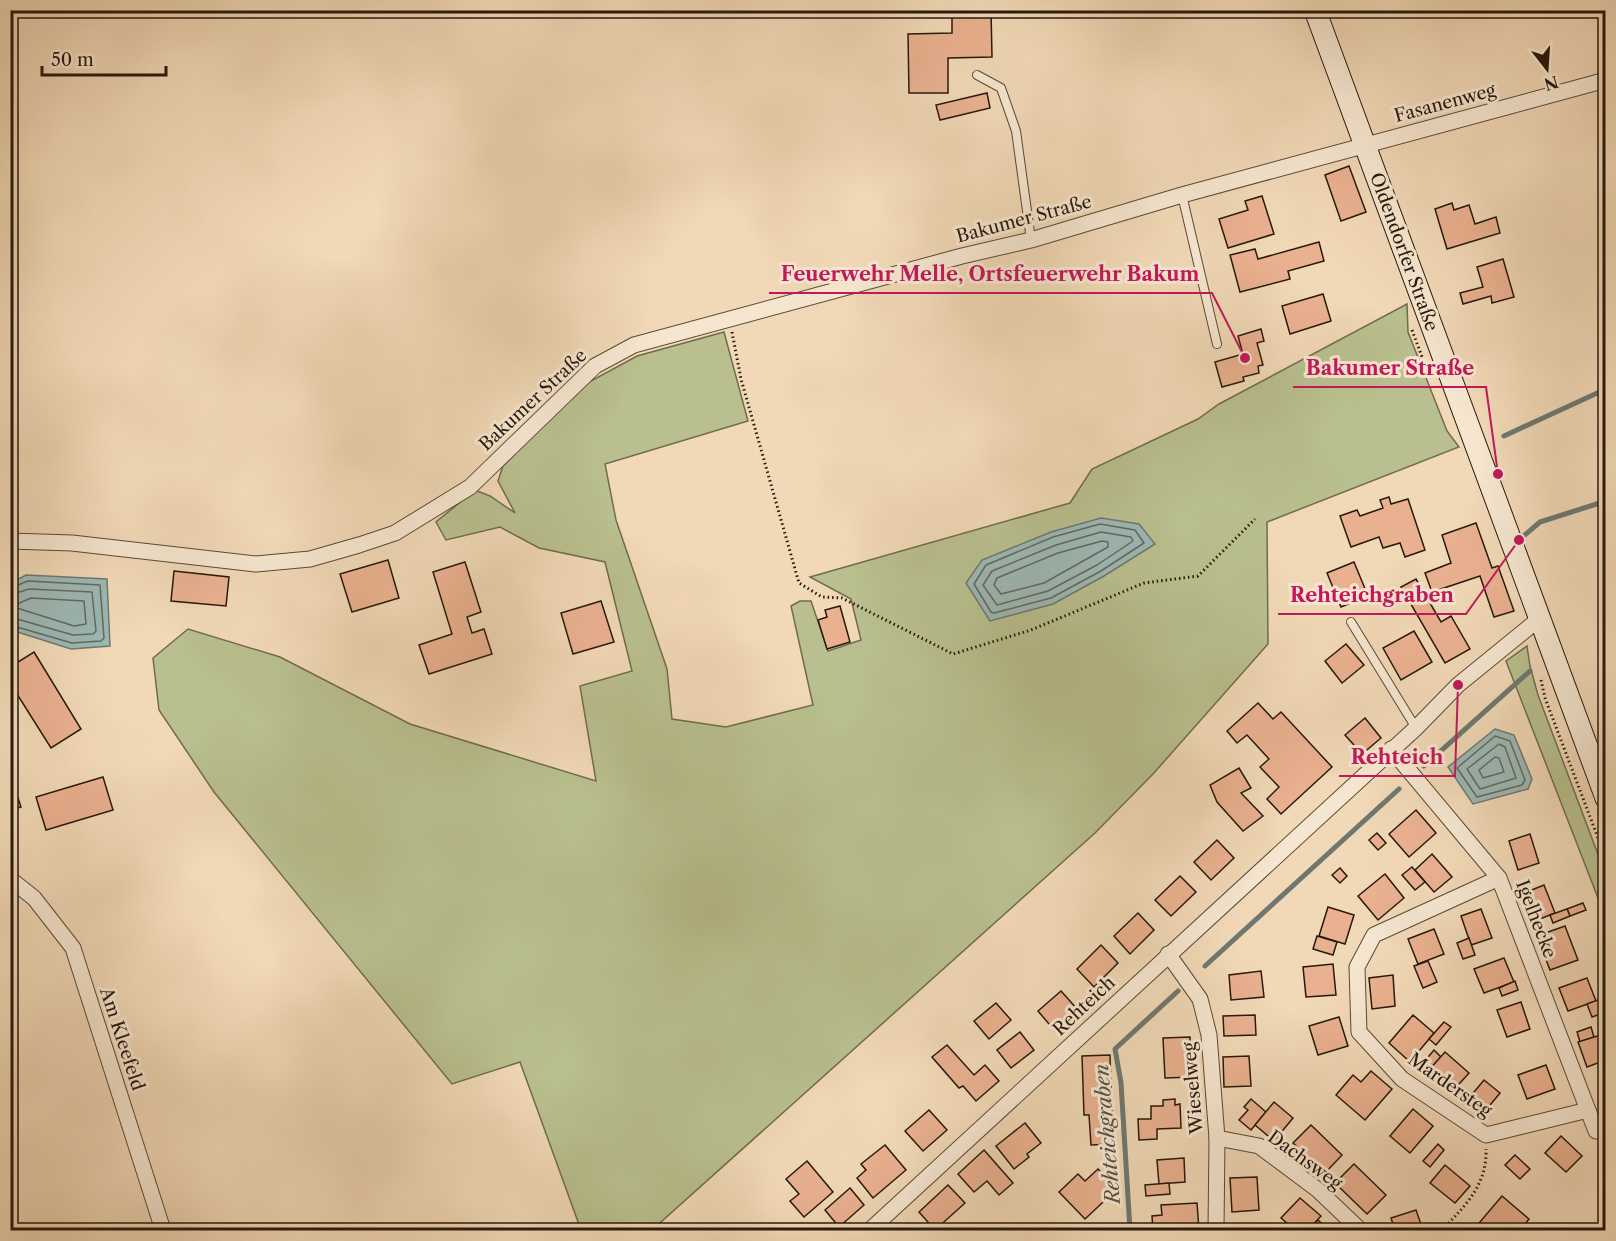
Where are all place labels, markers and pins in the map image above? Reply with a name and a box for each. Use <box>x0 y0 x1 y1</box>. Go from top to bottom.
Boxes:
callout: Feuerwehr Melle, Ortsfeuerwehr Bakum <box>769 255 1212 293</box>
callout: Bakumer Straße <box>1293 349 1486 387</box>
callout: Rehteichgraben <box>1278 576 1466 614</box>
callout: Rehteich <box>1339 738 1455 776</box>

